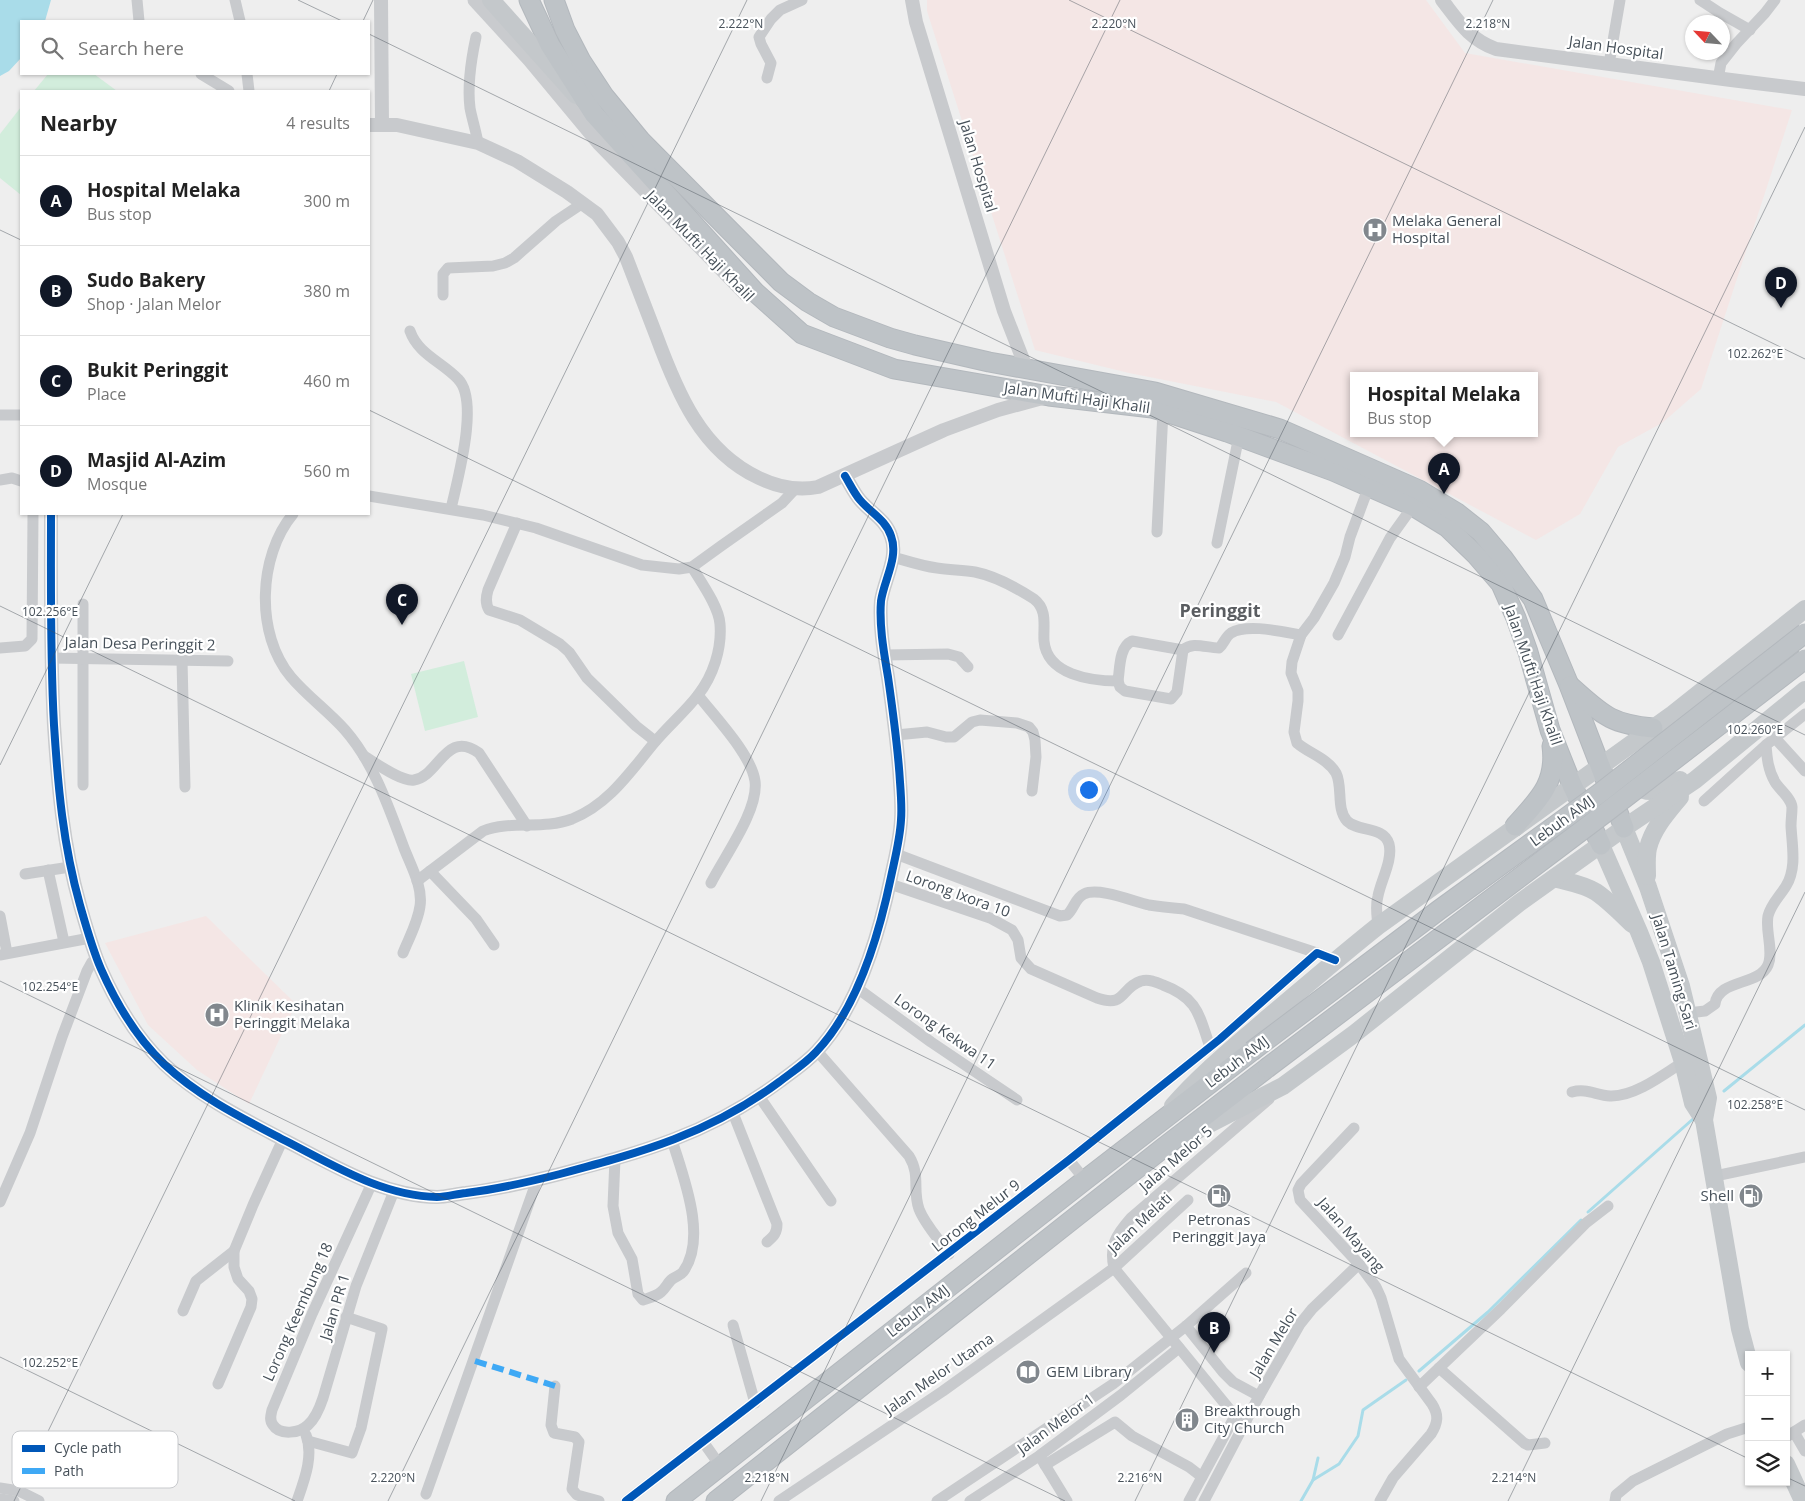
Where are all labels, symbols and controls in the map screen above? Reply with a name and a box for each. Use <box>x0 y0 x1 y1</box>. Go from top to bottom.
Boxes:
text: 2.222°N <box>719 15 763 32</box>
text: 2.220°N <box>1092 15 1136 32</box>
text: 2.218°N <box>1466 15 1510 32</box>
north arrow <box>1685 15 1730 60</box>
search box <box>20 20 370 75</box>
street label: Jalan Hospital <box>1566 30 1665 64</box>
icon: search <box>38 34 66 62</box>
text: Search here <box>78 35 184 61</box>
text: Nearby <box>40 109 117 137</box>
text: 4 results <box>286 112 350 134</box>
street label: Jalan Hospital <box>955 115 1002 214</box>
text: Hospital Melaka <box>87 177 241 203</box>
street label: Jalan Mufti Haji Khalil <box>641 184 759 305</box>
text: A <box>50 190 62 212</box>
text: 300 m <box>304 190 350 212</box>
text: Bus stop <box>87 203 152 225</box>
place label: Melaka General Hospital <box>1392 210 1501 247</box>
hospital icon: Melaka General Hospital <box>1362 217 1388 243</box>
text: Sudo Bakery <box>87 267 205 293</box>
pin: D <box>1765 267 1797 308</box>
text: B <box>51 280 61 302</box>
text: 380 m <box>304 280 350 302</box>
text: Shop · Jalan Melor <box>87 293 221 315</box>
text: 102.262°E <box>1727 345 1783 362</box>
text: Bukit Peringgit <box>87 357 229 383</box>
text: C <box>51 370 61 392</box>
text: 460 m <box>304 370 350 392</box>
popup <box>1350 372 1538 437</box>
street label: Jalan Mufti Haji Khalil <box>1001 377 1151 417</box>
text: Hospital Melaka <box>1367 381 1521 407</box>
text: Place <box>87 383 126 405</box>
text: Bus stop <box>1367 407 1432 429</box>
text: Masjid Al-Azim <box>87 447 226 473</box>
pin: A <box>1428 453 1460 494</box>
text: D <box>50 460 62 482</box>
text: 560 m <box>304 460 350 482</box>
text: Mosque <box>87 473 147 495</box>
pin: C <box>386 584 418 625</box>
district label: Peringgit <box>1179 598 1261 622</box>
street label: Jalan Mufti Haji Khalil <box>1500 600 1567 748</box>
text: 102.256°E <box>22 603 78 620</box>
street label: Jalan Desa Peringgit 2 <box>62 632 216 654</box>
text: 102.260°E <box>1727 721 1783 738</box>
your location <box>1076 777 1102 803</box>
street label: Lebuh AMJ <box>1525 790 1598 850</box>
street label: Lorong Ixora 10 <box>903 865 1013 921</box>
street label: Jalan Taming Sari <box>1647 910 1702 1032</box>
text: 102.254°E <box>22 978 78 995</box>
street label: Lorong Kekwa 11 <box>891 989 1000 1074</box>
place label: Klinik Kesihatan Peringgit Melaka <box>234 995 350 1032</box>
hospital icon: Klinik Kesihatan Peringgit Melaka <box>204 1002 230 1028</box>
street label: Lebuh AMJ <box>1201 1031 1272 1092</box>
text: 102.258°E <box>1727 1096 1783 1113</box>
street label: Jalan Melor 5 <box>1133 1121 1216 1197</box>
street label: Lorong Melur 9 <box>927 1174 1024 1256</box>
fuel station icon: Petronas Peringgit Jaya <box>1206 1183 1232 1209</box>
fuel station icon: Shell <box>1738 1183 1764 1209</box>
place label: Shell <box>1701 1185 1734 1205</box>
street label: Jalan Melati <box>1102 1187 1176 1258</box>
street label: Jalan Mayang <box>1313 1191 1390 1276</box>
place label: Petronas Peringgit Jaya <box>1172 1209 1266 1246</box>
street label: Lorong Keembung 18 <box>257 1239 337 1384</box>
street label: Jalan PR 1 <box>314 1271 354 1344</box>
street label: Lebuh AMJ <box>882 1279 953 1341</box>
street label: Jalan Melor <box>1243 1304 1302 1383</box>
pin: B <box>1198 1312 1230 1353</box>
street label: Jalan Melor Utama <box>878 1328 997 1420</box>
map controls <box>1745 1351 1790 1486</box>
button: + <box>1745 1351 1790 1396</box>
text: 102.252°E <box>22 1354 78 1371</box>
library icon: GEM Library <box>1015 1359 1041 1385</box>
place label: GEM Library <box>1046 1361 1132 1381</box>
street label: Jalan Melor 1 <box>1011 1388 1098 1459</box>
button: − <box>1745 1396 1790 1441</box>
place label: Breakthrough City Church <box>1204 1400 1301 1437</box>
building icon: Breakthrough City Church <box>1174 1407 1200 1433</box>
legend <box>12 1431 178 1488</box>
text: Cycle path <box>54 1438 122 1457</box>
button: layers <box>1745 1441 1790 1486</box>
text: Path <box>54 1461 84 1480</box>
text: 2.220°N <box>371 1469 415 1486</box>
text: 2.218°N <box>745 1469 789 1486</box>
text: 2.216°N <box>1118 1469 1162 1486</box>
text: 2.214°N <box>1492 1469 1536 1486</box>

